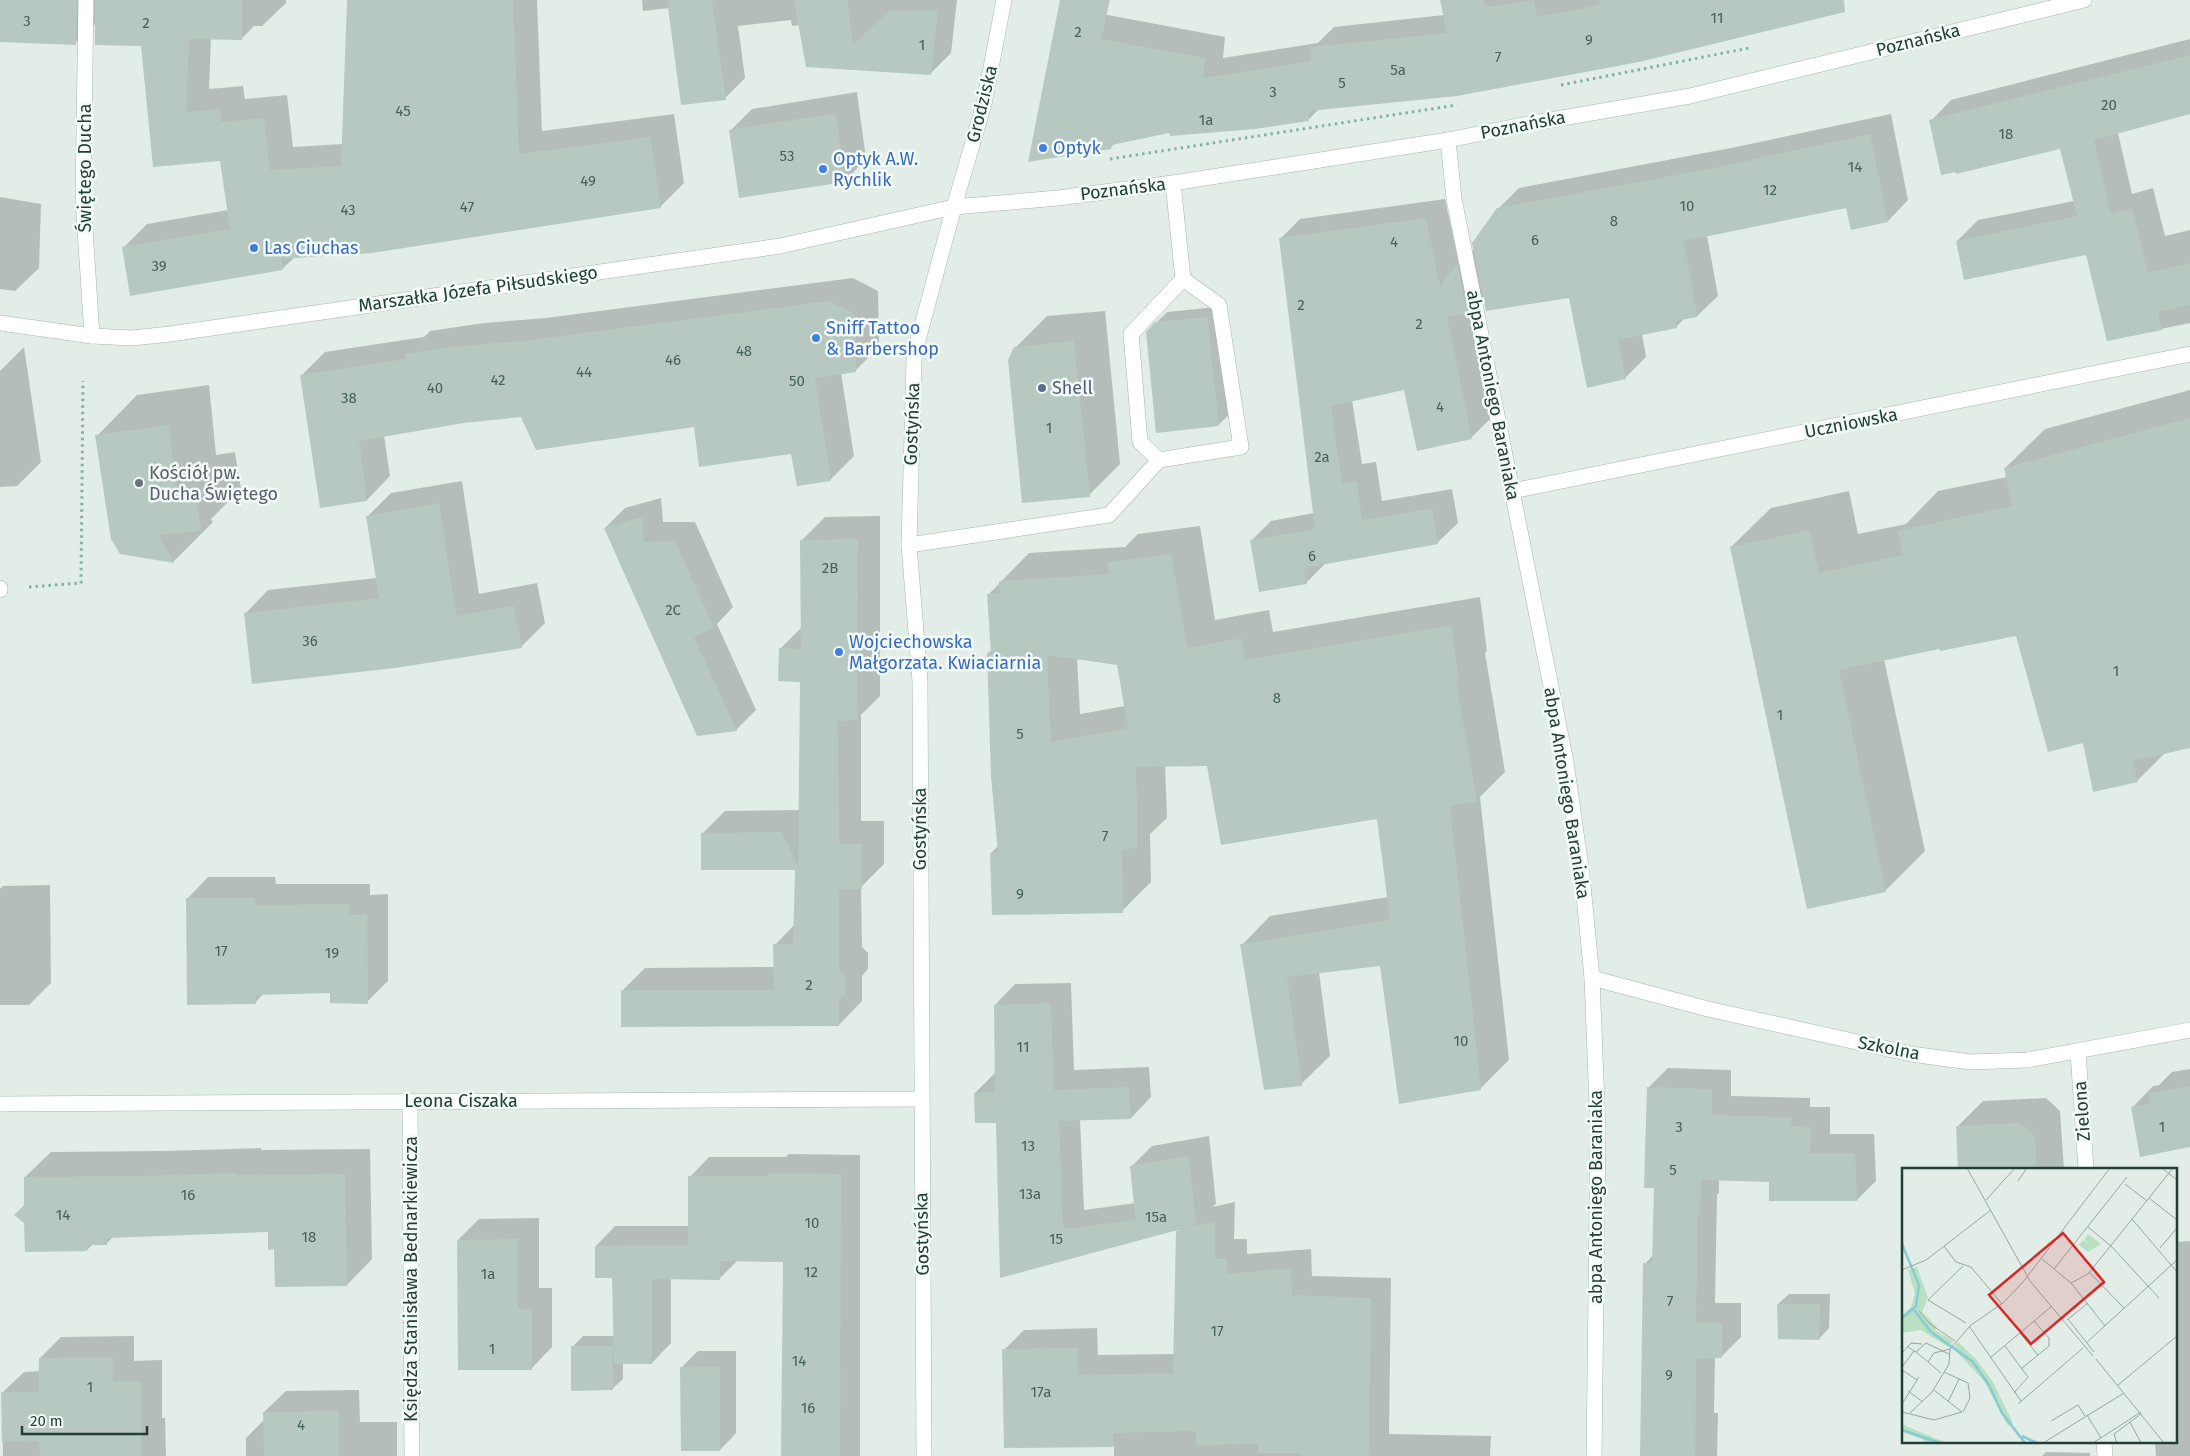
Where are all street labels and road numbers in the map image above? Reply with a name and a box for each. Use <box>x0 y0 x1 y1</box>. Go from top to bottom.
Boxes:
street label: Poznańska <box>1874 19 1962 61</box>
street label: Grodziska <box>962 63 1002 145</box>
street label: Świętego Ducha <box>74 103 96 233</box>
street label: Poznańska <box>1479 106 1567 144</box>
street label: Poznańska <box>1079 173 1167 205</box>
street label: Marszałka Józefa Piłsudskiego <box>357 261 599 317</box>
street label: abpa Antoniego Baraniaka <box>1462 288 1524 502</box>
street label: Gostyńska <box>900 382 924 466</box>
street label: Uczniowska <box>1802 403 1900 443</box>
street label: abpa Antoniego Baraniaka <box>1539 686 1595 900</box>
street label: Gostyńska <box>909 787 931 871</box>
street label: Szkolna <box>1856 1031 1922 1065</box>
street label: Zielona <box>2069 1080 2095 1142</box>
street label: Leona Ciszaka <box>404 1090 518 1112</box>
street label: abpa Antoniego Baraniaka <box>1585 1090 1607 1304</box>
street label: Księdza Stanisława Bednarkiewicza <box>400 1136 422 1422</box>
street label: Gostyńska <box>910 1192 934 1276</box>

